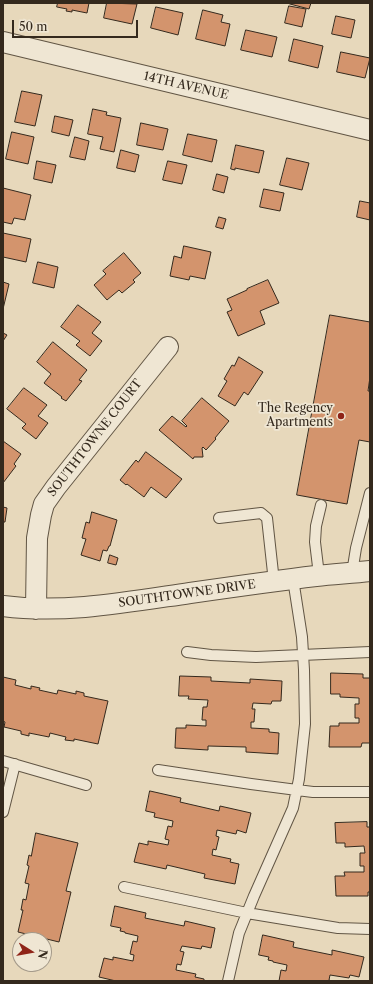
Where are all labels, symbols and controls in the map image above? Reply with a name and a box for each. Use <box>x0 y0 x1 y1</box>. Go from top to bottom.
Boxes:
scale bar <box>14 12 140 38</box>
text: 50 m <box>19 19 48 34</box>
street label: 14TH AVENUE <box>142 69 230 103</box>
street label: SOUTHTOWNE COURT <box>45 377 145 499</box>
place label: The Regency Apartments <box>258 402 333 430</box>
marker: The Regency Apartments <box>336 411 346 421</box>
street label: SOUTHTOWNE DRIVE <box>117 577 257 611</box>
north arrow <box>12 932 52 972</box>
text: N <box>35 948 51 960</box>

